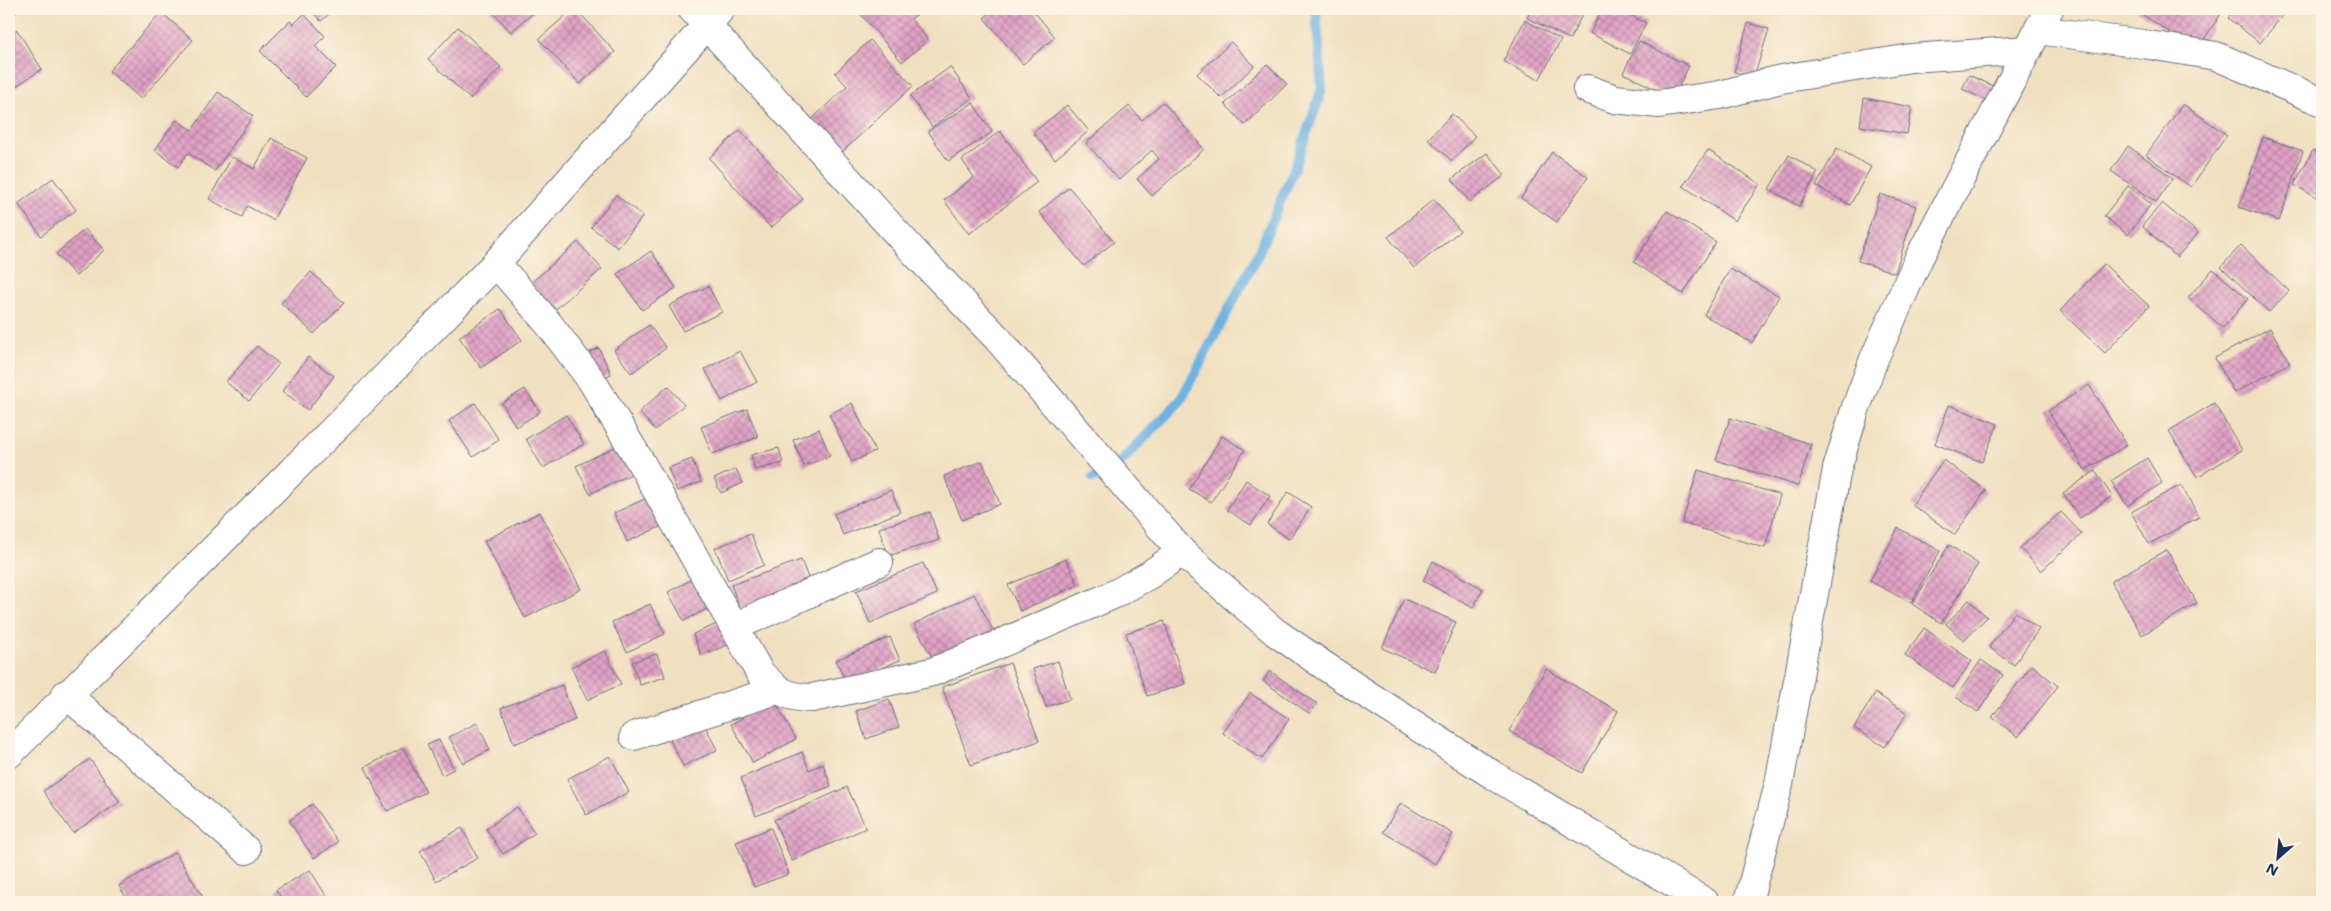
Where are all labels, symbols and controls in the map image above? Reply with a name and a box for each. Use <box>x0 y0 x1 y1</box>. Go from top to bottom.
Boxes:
north arrow <box>2254 834 2304 884</box>
text: N <box>2263 859 2281 880</box>

